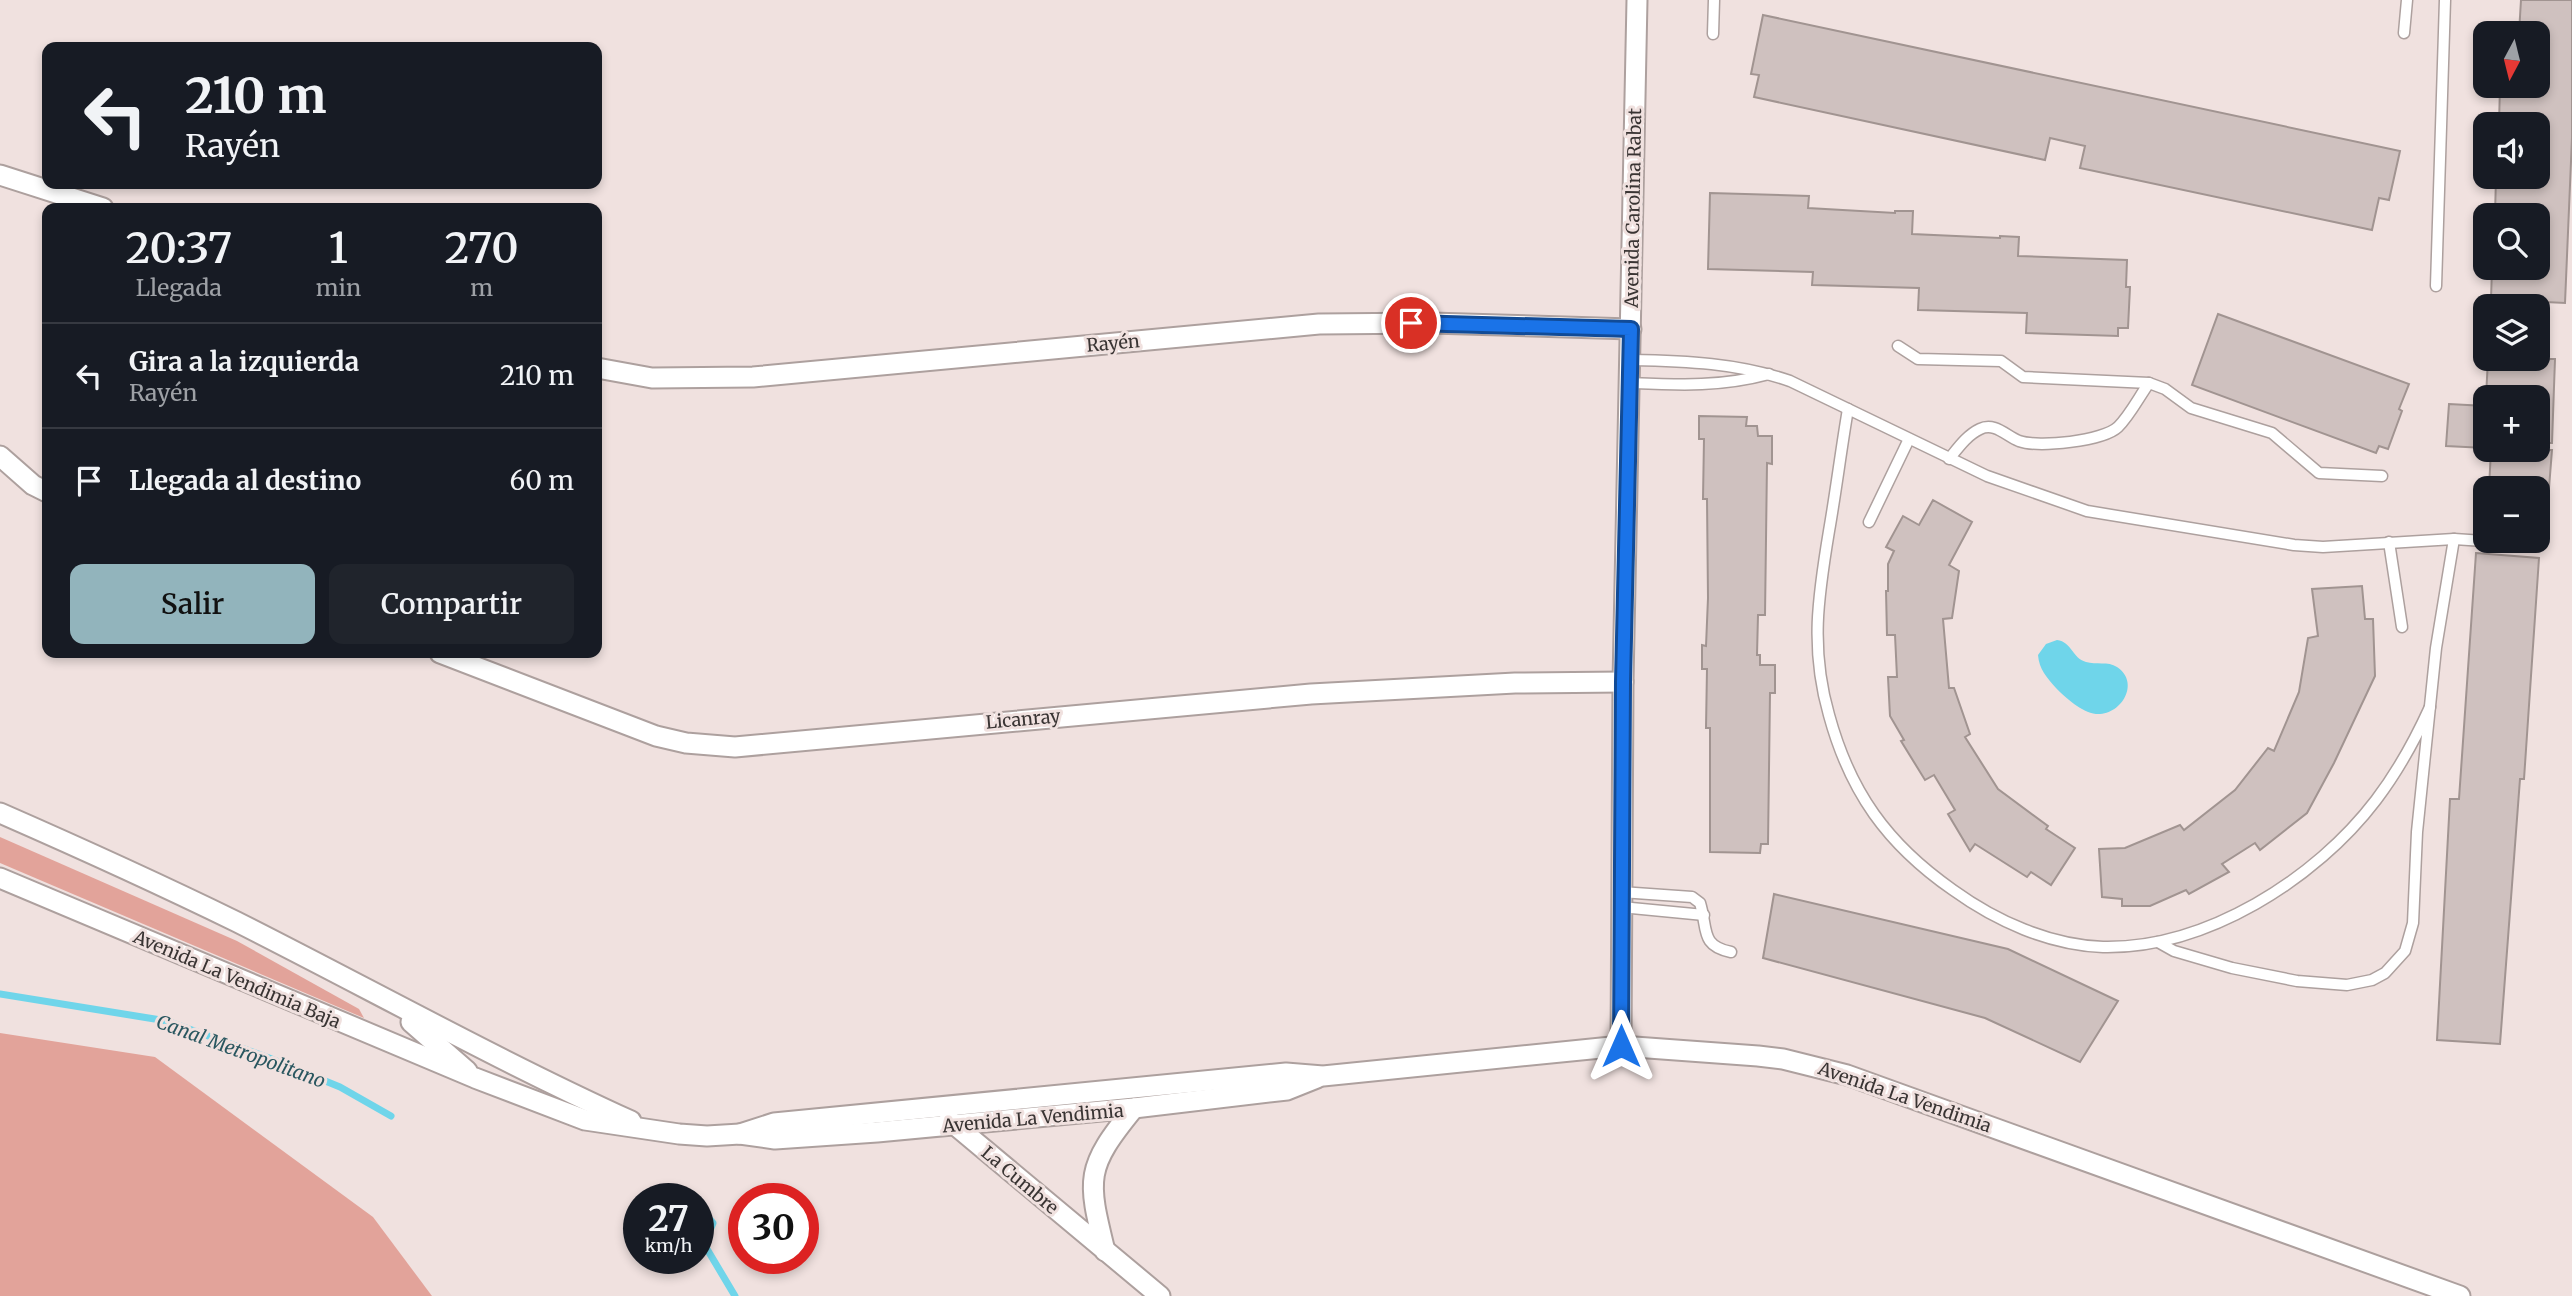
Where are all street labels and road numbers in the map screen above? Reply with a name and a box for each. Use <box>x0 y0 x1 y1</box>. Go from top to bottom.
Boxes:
street label: Avenida Carolina Rabat <box>1620 108 1646 309</box>
street label: Rayén <box>1085 329 1141 357</box>
street label: Licanray <box>985 704 1062 734</box>
street label: Avenida La Vendimia Baja <box>129 924 344 1033</box>
street label: Avenida La Vendimia <box>1814 1056 1995 1138</box>
street label: Avenida La Vendimia <box>941 1099 1125 1137</box>
street label: La Cumbre <box>977 1141 1063 1219</box>

